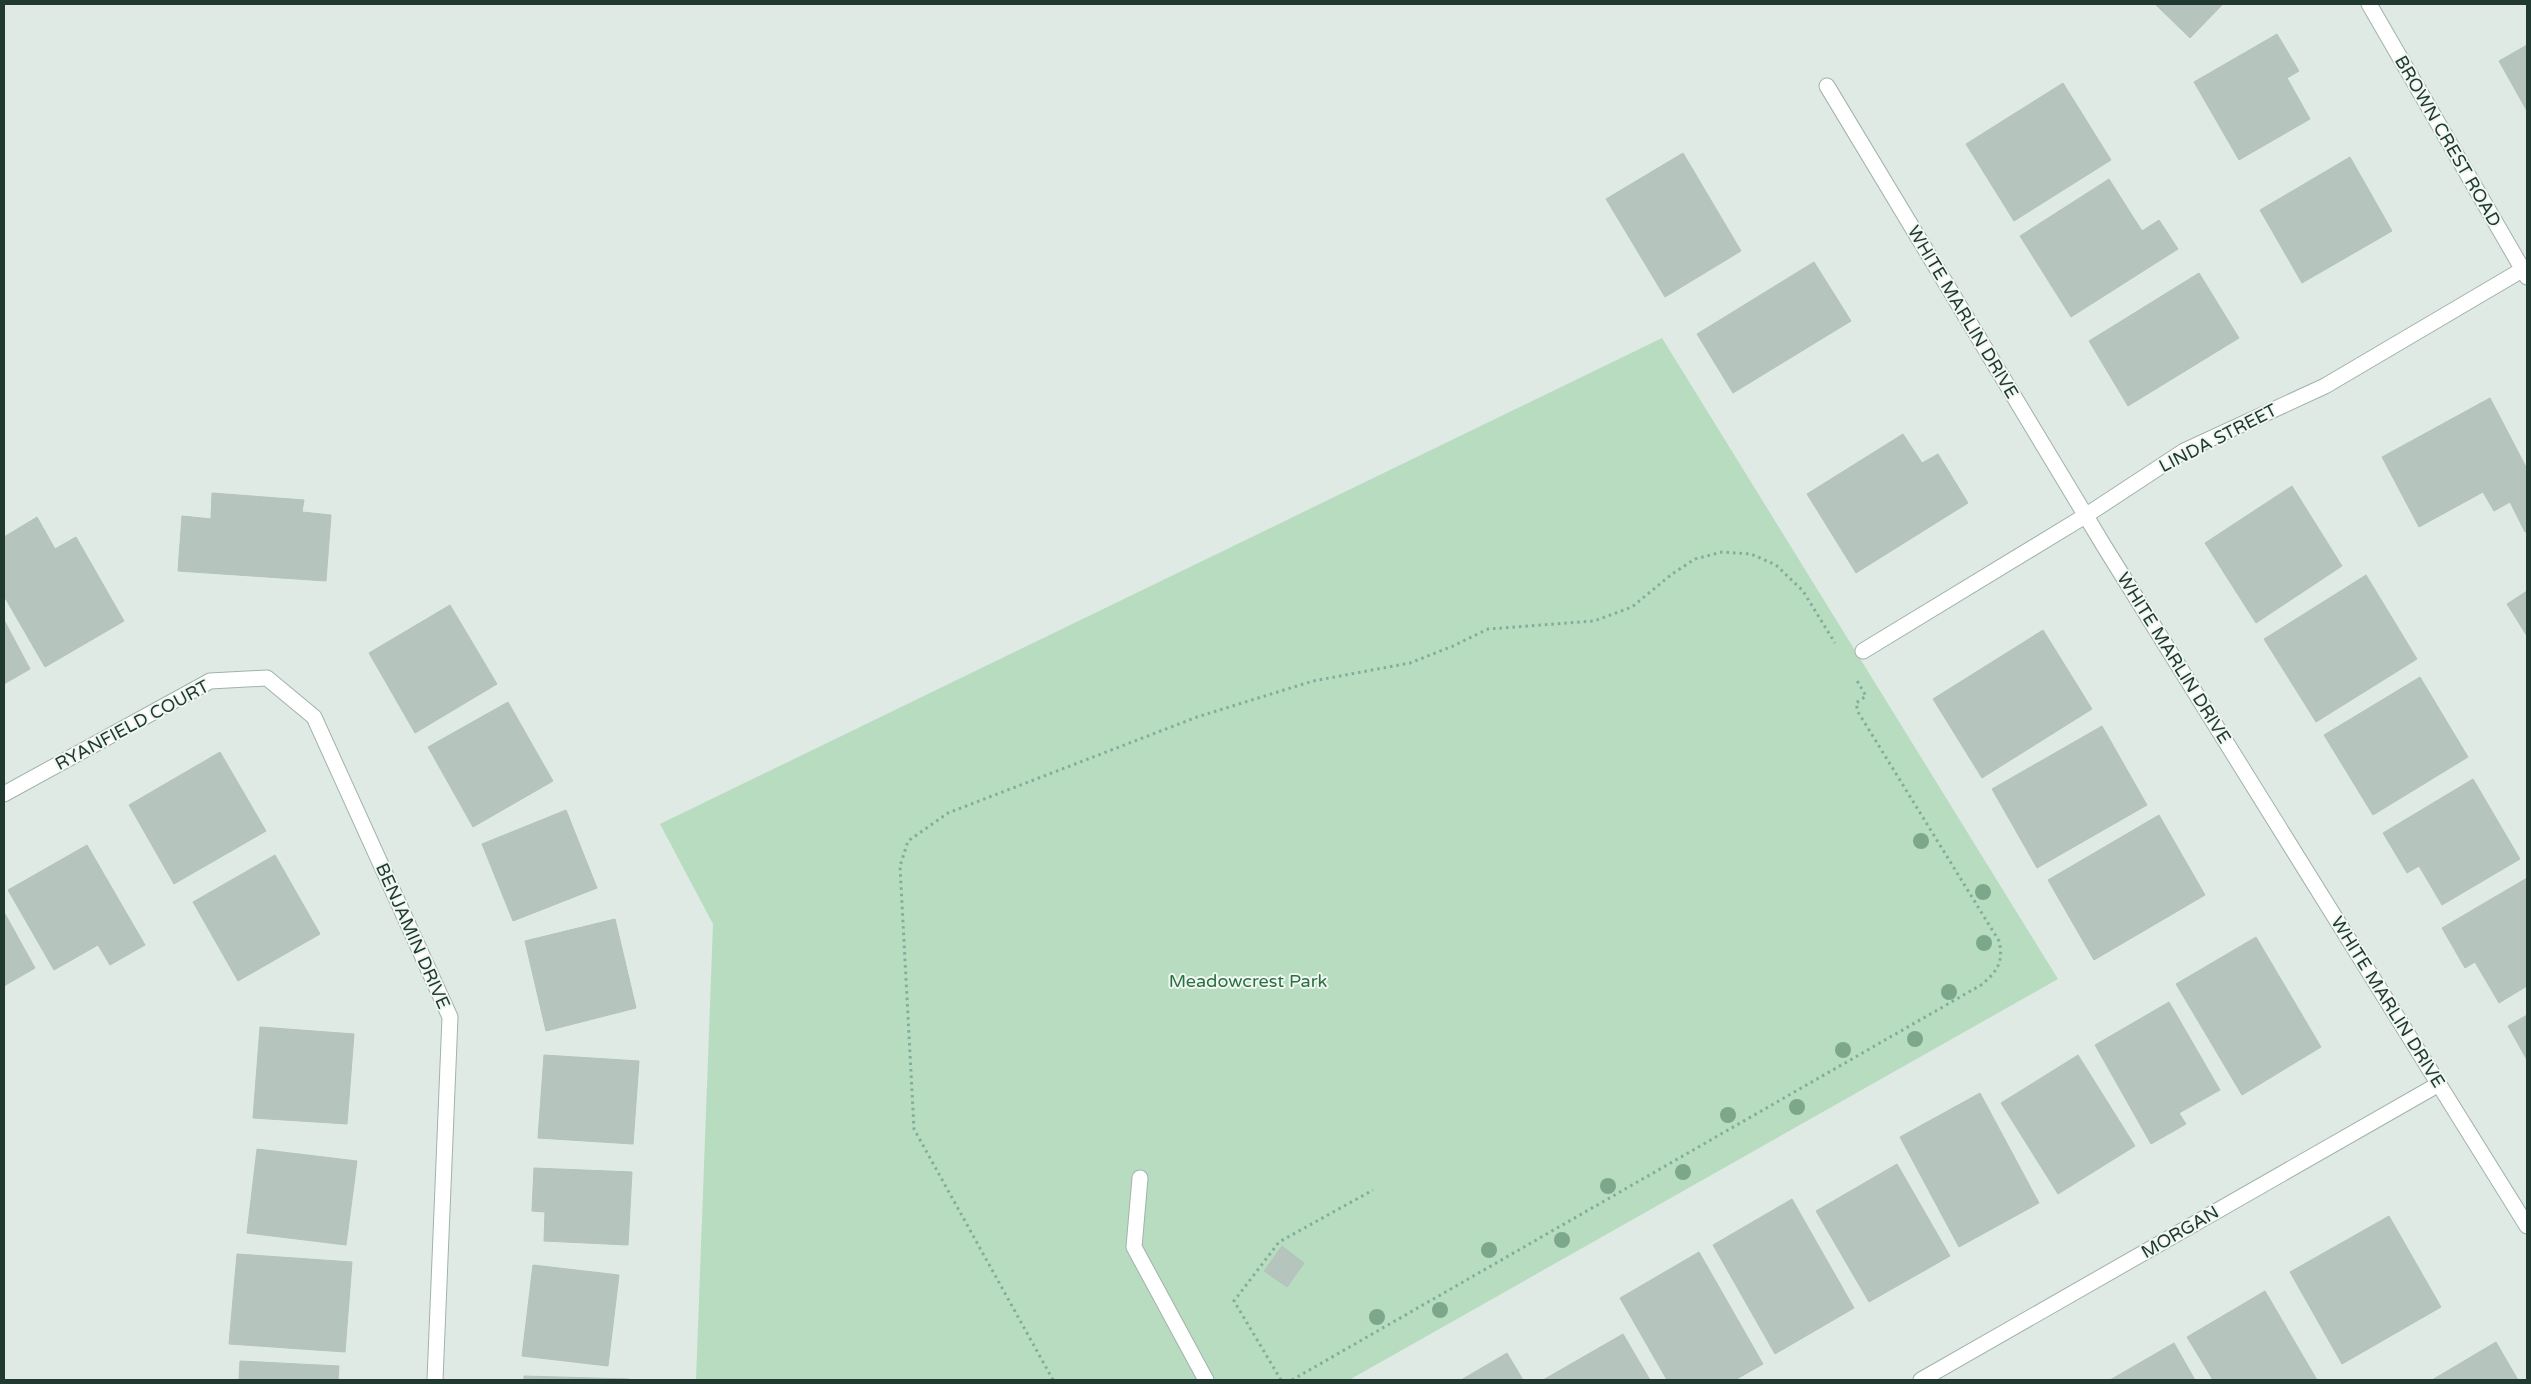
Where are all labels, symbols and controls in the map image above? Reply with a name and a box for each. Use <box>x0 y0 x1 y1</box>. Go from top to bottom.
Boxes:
street label: BROWN CREST ROAD <box>2390 51 2506 231</box>
street label: WHITE MARLIN DRIVE <box>1903 222 2023 402</box>
street label: LINDA STREET <box>2155 399 2281 477</box>
street label: WHITE MARLIN DRIVE <box>2112 568 2236 748</box>
street label: RYANFIELD COURT <box>51 675 213 775</box>
street label: BENJAMIN DRIVE <box>371 860 455 1012</box>
street label: WHITE MARLIN DRIVE <box>2326 912 2450 1092</box>
park label: Meadowcrest Park <box>1169 970 1328 992</box>
street label: MORGAN <box>2137 1201 2223 1263</box>

